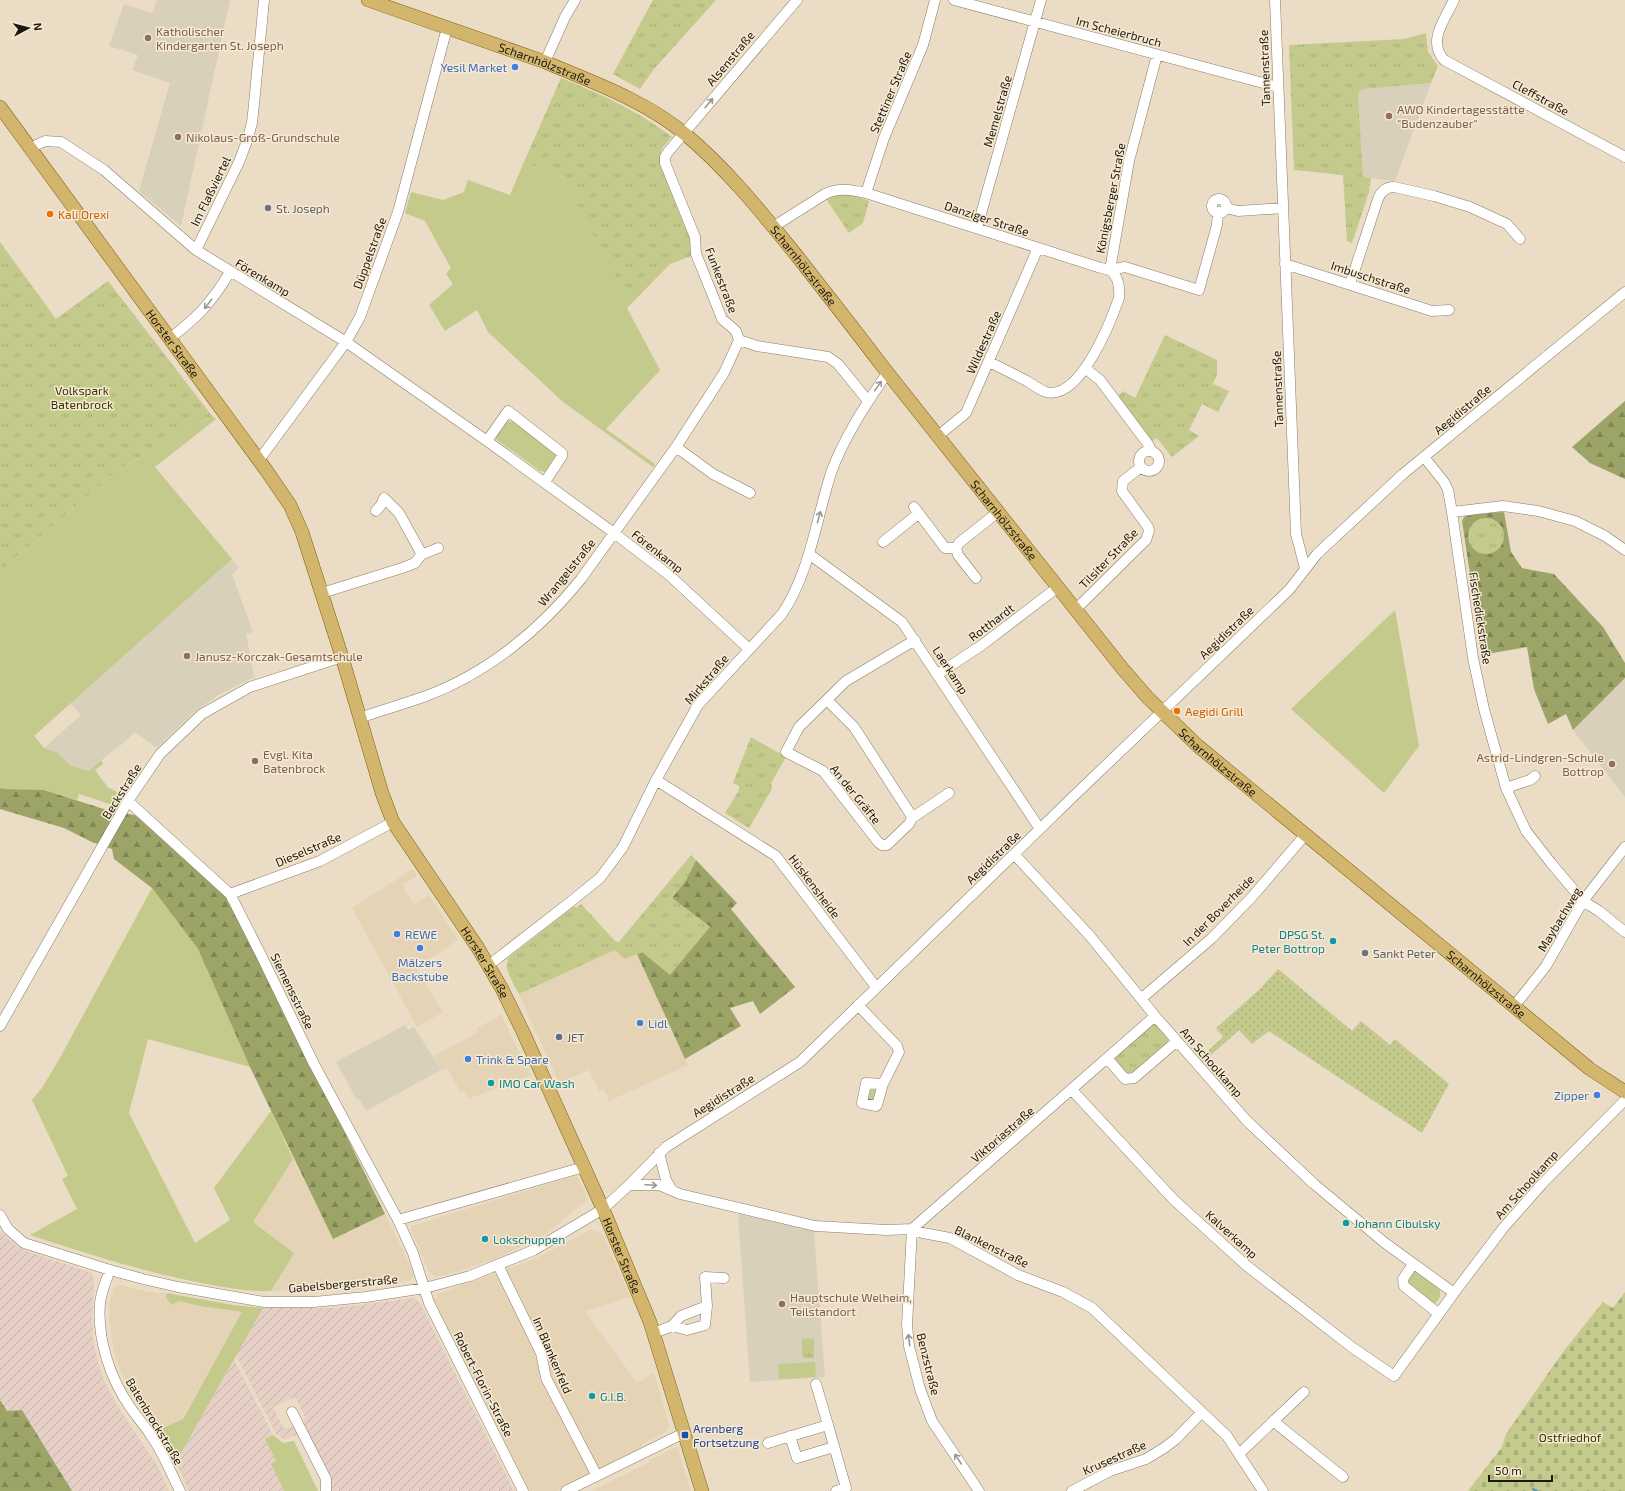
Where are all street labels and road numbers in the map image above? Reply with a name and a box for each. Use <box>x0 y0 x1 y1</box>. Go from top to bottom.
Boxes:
street label: Im Scheierbruch <box>1075 13 1163 49</box>
street label: Alsenstraße <box>703 28 757 88</box>
street label: Tannenstraße <box>1256 30 1272 106</box>
street label: Scharnhölzstraße <box>497 39 593 88</box>
street label: Stettiner Straße <box>866 49 914 135</box>
street label: Memelstraße <box>980 73 1014 149</box>
street label: Cleffstraße <box>1510 76 1572 118</box>
street label: Königsberger Straße <box>1092 142 1128 254</box>
street label: Im Flaßviertel <box>187 153 233 228</box>
street label: Danziger Straße <box>943 198 1031 238</box>
street label: Düppelstraße <box>350 215 388 291</box>
street label: Scharnhölzstraße <box>768 222 840 308</box>
street label: Funkestraße <box>703 245 741 315</box>
street label: Förenkamp <box>233 255 293 299</box>
street label: Imbuschstraße <box>1329 258 1413 296</box>
street label: Horster Straße <box>144 306 203 380</box>
street label: Wildestraße <box>963 308 1003 376</box>
street label: Tannenstraße <box>1269 351 1285 427</box>
street label: Aegidistraße <box>1431 381 1493 437</box>
street label: Scharnhölzstraße <box>968 477 1040 562</box>
street label: Tilsiter Straße <box>1076 525 1140 591</box>
street label: Förenkamp <box>630 527 687 575</box>
street label: Wrangelstraße <box>534 535 598 609</box>
street label: Fischedickstraße <box>1467 571 1495 665</box>
street label: Rotthardt <box>966 600 1017 644</box>
street label: Aegidistraße <box>1196 603 1256 661</box>
street label: Laerkamp <box>930 643 972 697</box>
street label: Mirkstraße <box>681 651 731 707</box>
street label: Scharnhölzstraße <box>1176 725 1260 799</box>
street label: Beckstraße <box>99 761 143 821</box>
street label: An der Gräfte <box>828 762 884 826</box>
street label: Aegidistraße <box>963 828 1023 886</box>
street label: Dieselstraße <box>273 829 343 869</box>
street label: Hüskensheide <box>787 851 843 921</box>
street label: In der Boverheide <box>1180 872 1256 948</box>
street label: Maybachweg <box>1534 884 1584 954</box>
street label: Horster Straße <box>458 924 512 1000</box>
street label: Scharnhölzstraße <box>1444 947 1529 1020</box>
street label: Siemensstraße <box>269 951 317 1031</box>
street label: Am Schoolkamp <box>1178 1024 1246 1100</box>
street label: Aegidistraße <box>690 1071 756 1119</box>
street label: Viktoriastraße <box>968 1103 1036 1165</box>
street label: Am Schoolkamp <box>1491 1147 1561 1221</box>
street label: Kalverkamp <box>1203 1207 1261 1261</box>
street label: Horster Straße <box>600 1215 644 1296</box>
street label: Blankenstraße <box>953 1222 1031 1270</box>
street label: Gabelsbergerstraße <box>288 1271 398 1295</box>
street label: Im Blankenfeld <box>531 1315 575 1395</box>
street label: Robert-Florin-Straße <box>451 1329 517 1439</box>
street label: Benzstraße <box>915 1331 943 1397</box>
street label: Batenbrockstraße <box>124 1375 186 1467</box>
street label: Krusestraße <box>1080 1437 1148 1477</box>

